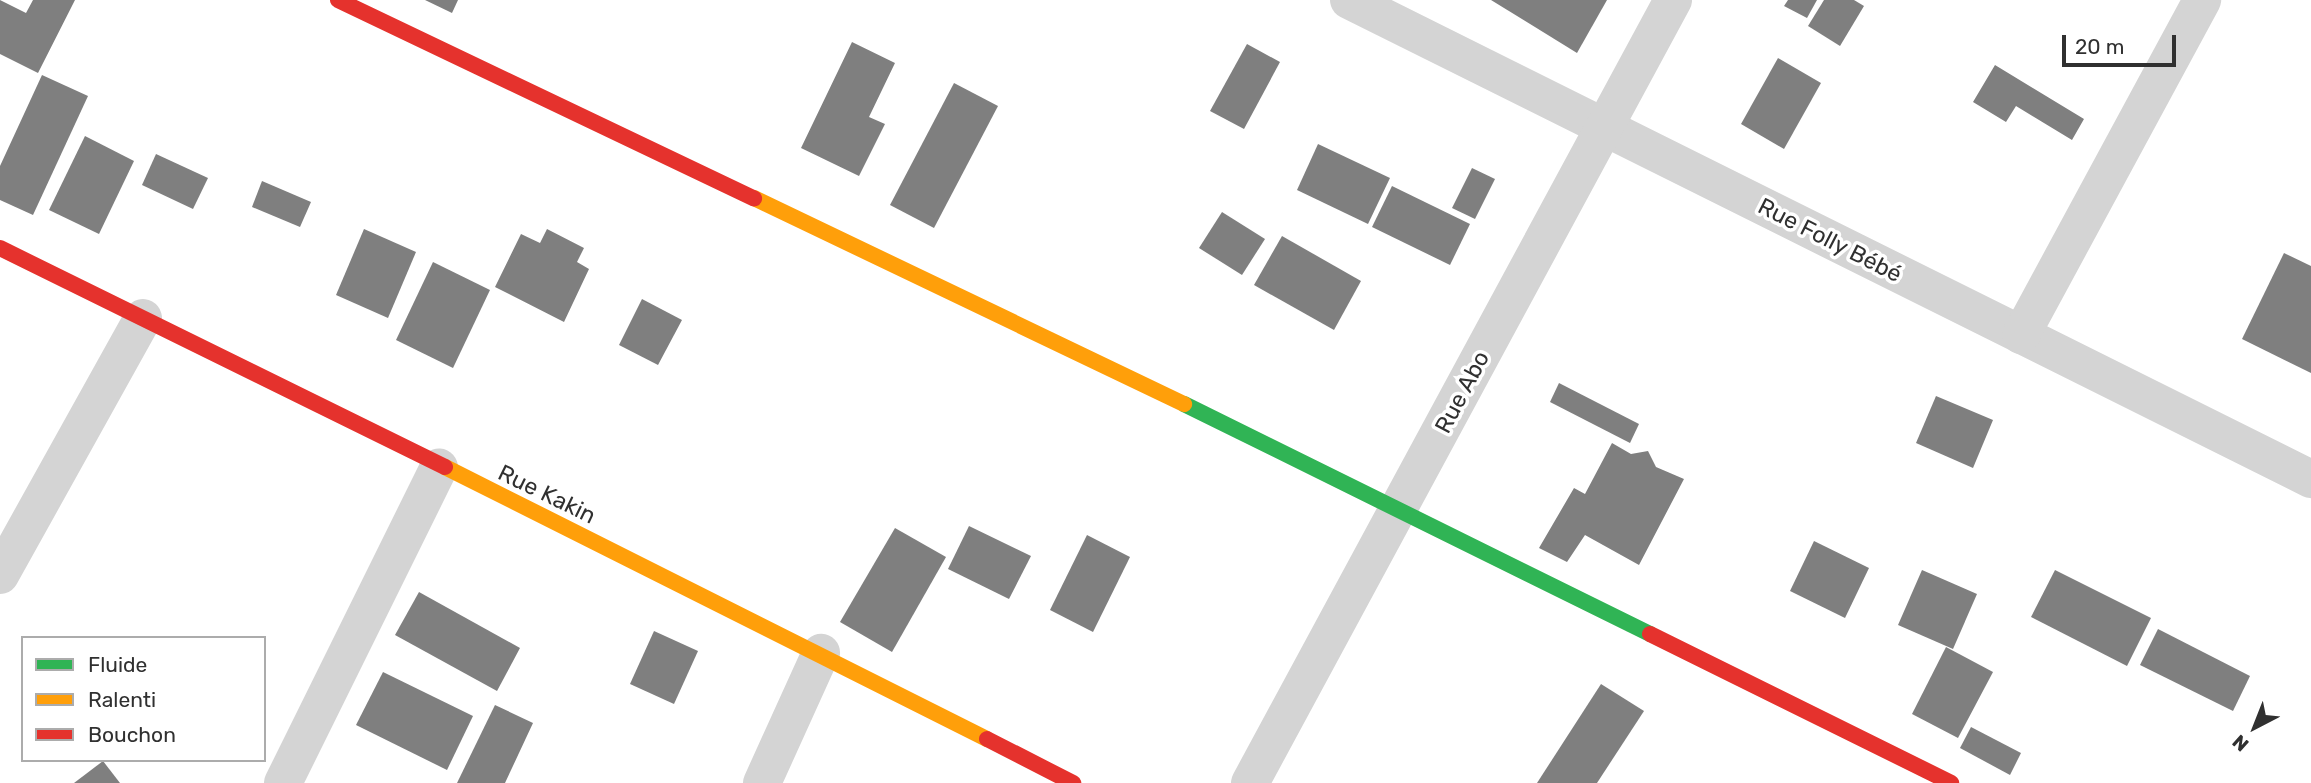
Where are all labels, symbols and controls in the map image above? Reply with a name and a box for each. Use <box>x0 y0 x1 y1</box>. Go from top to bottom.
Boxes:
scale bar <box>2066 21 2180 65</box>
text: 20 m <box>2075 34 2124 59</box>
street label: Rue Folly Bébé <box>1753 192 1907 288</box>
street label: Rue Abo <box>1429 346 1495 438</box>
street label: Rue Kakin <box>494 459 600 529</box>
legend <box>21 636 266 762</box>
text: Fluide <box>88 652 147 677</box>
text: Ralenti <box>88 687 156 712</box>
north arrow <box>2220 692 2290 762</box>
text: Bouchon <box>88 722 176 747</box>
text: N <box>2228 730 2253 756</box>

